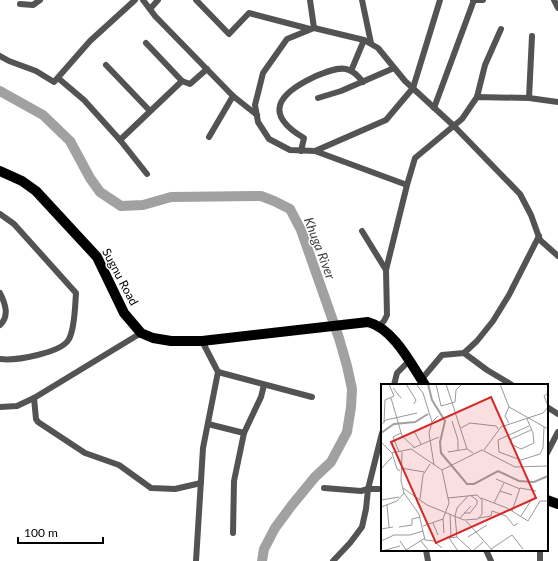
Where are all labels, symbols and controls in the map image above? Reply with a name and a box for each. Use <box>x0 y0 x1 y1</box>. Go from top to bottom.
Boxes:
water label: Khuga River <box>301 215 339 282</box>
street label: Sugnu Road <box>99 246 142 308</box>
inset map <box>381 384 548 551</box>
scale bar <box>18 519 103 545</box>
text: 100 m <box>24 525 58 540</box>

